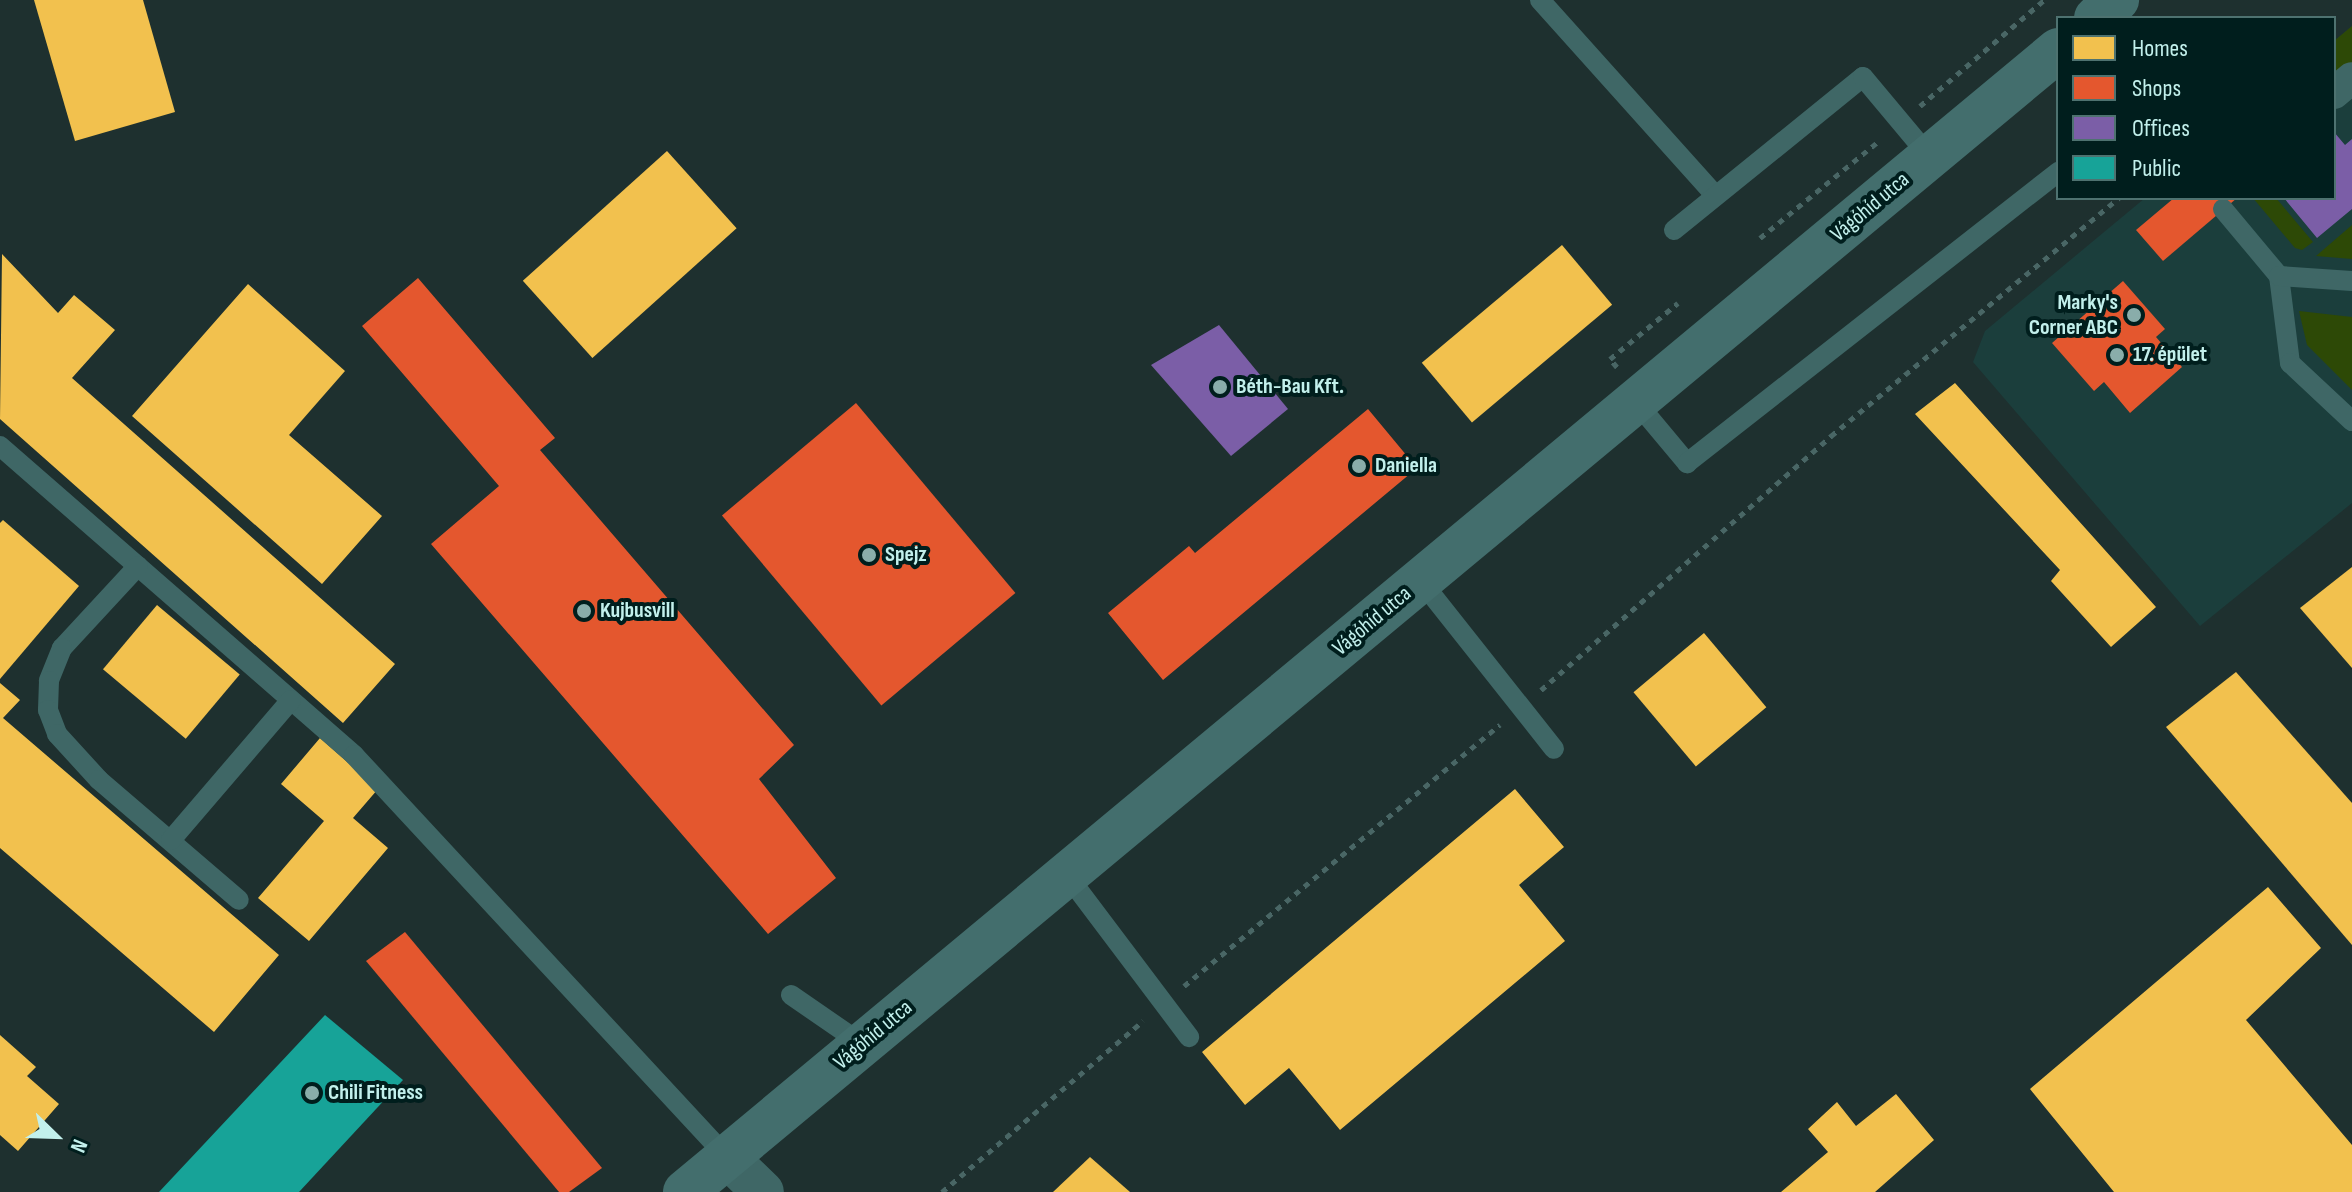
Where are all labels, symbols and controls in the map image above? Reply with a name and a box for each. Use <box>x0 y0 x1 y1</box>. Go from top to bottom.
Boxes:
legend <box>2056 16 2336 200</box>
text: Homes <box>2132 34 2188 63</box>
text: Shops <box>2132 74 2181 103</box>
text: Offices <box>2132 114 2190 143</box>
text: Public <box>2132 154 2181 183</box>
street label: Vágóhíd utca <box>1825 167 1915 247</box>
place label: Marky's Corner ABC <box>2029 289 2118 340</box>
marker: Marky's Corner ABC <box>2125 306 2143 324</box>
place label: 17. épület <box>2133 342 2207 368</box>
marker: 17. épület <box>2108 346 2126 364</box>
place label: Béth-Bau Kft. <box>1236 374 1344 400</box>
marker: Béth-Bau Kft. <box>1211 378 1229 396</box>
place label: Daniella <box>1375 453 1437 479</box>
marker: Daniella <box>1350 457 1368 475</box>
place label: Spejz <box>885 542 927 568</box>
marker: Spejz <box>860 546 878 564</box>
street label: Vágóhíd utca <box>1327 581 1417 661</box>
place label: Kujbusvill <box>600 598 675 624</box>
marker: Kujbusvill <box>575 602 593 620</box>
street label: Vágóhíd utca <box>828 995 918 1075</box>
place label: Chili Fitness <box>328 1080 423 1106</box>
marker: Chili Fitness <box>303 1084 321 1102</box>
north arrow <box>16 1096 96 1176</box>
text: N <box>64 1135 93 1156</box>

